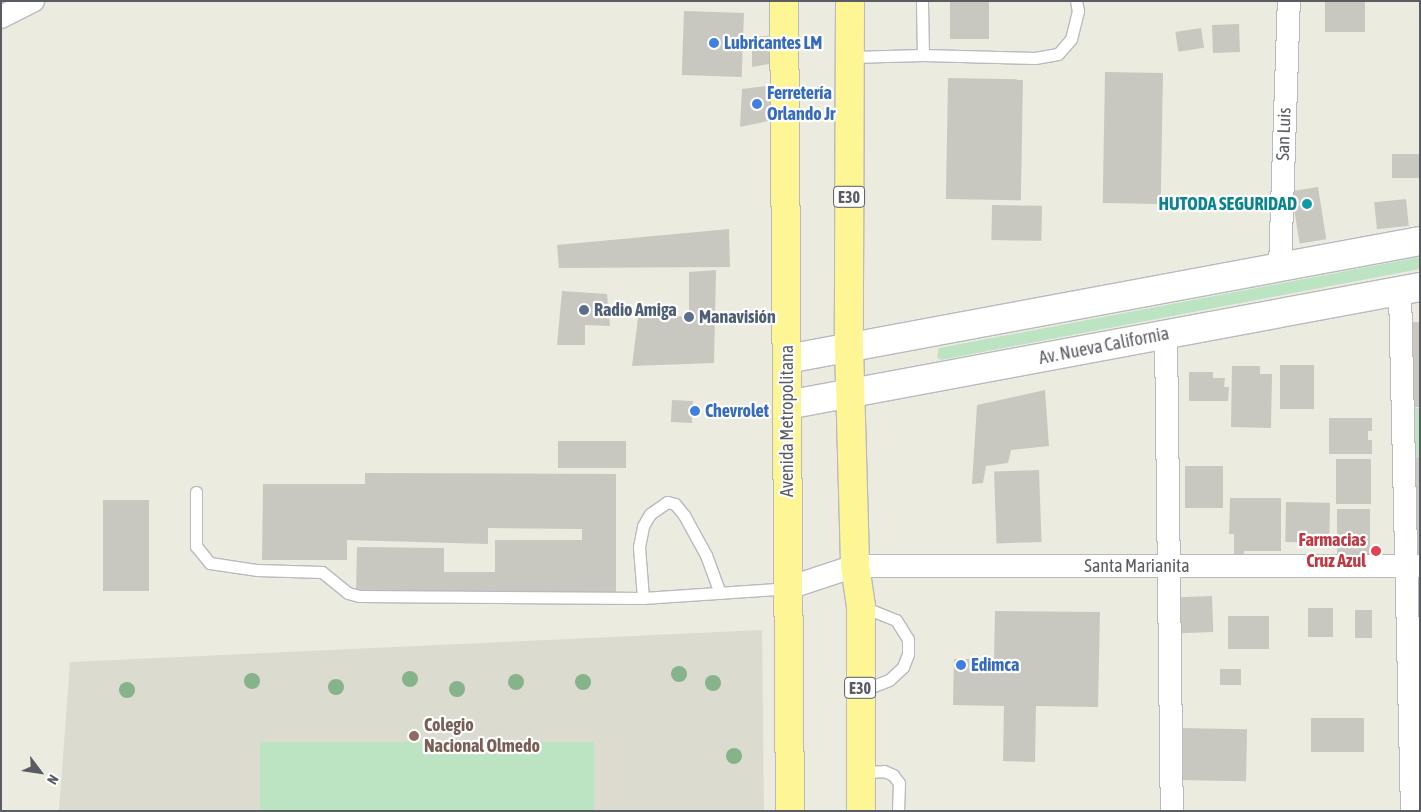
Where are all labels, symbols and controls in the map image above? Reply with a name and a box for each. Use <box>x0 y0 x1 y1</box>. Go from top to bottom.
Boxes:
place label: Lubricantes LM <box>724 32 822 54</box>
marker: Lubricantes LM <box>708 37 720 49</box>
place label: Ferretería Orlando Jr <box>767 83 835 126</box>
marker: Ferretería Orlando Jr <box>751 98 763 110</box>
street label: San Luis <box>1272 107 1296 161</box>
road number: E30 <box>833 183 865 210</box>
place label: HUTODA SEGURIDAD <box>1159 193 1297 215</box>
marker: HUTODA SEGURIDAD <box>1301 198 1313 210</box>
place label: Radio Amiga <box>594 299 677 321</box>
marker: Radio Amiga <box>578 304 590 316</box>
place label: Manavisión <box>699 306 776 328</box>
marker: Manavisión <box>683 311 695 323</box>
street label: Av. Nueva California <box>1037 323 1171 369</box>
street label: Avenida Metropolitana <box>776 345 798 497</box>
place label: Chevrolet <box>705 400 769 422</box>
marker: Chevrolet <box>689 405 701 417</box>
place label: Farmacias Cruz Azul <box>1299 530 1366 572</box>
marker: Farmacias Cruz Azul <box>1370 545 1382 557</box>
street label: Santa Marianita <box>1084 555 1190 577</box>
place label: Edimca <box>971 654 1019 676</box>
marker: Edimca <box>955 659 967 671</box>
road number: E30 <box>844 674 876 701</box>
place label: Colegio Nacional Olmedo <box>424 715 540 758</box>
marker: Colegio Nacional Olmedo <box>408 730 420 742</box>
north arrow <box>15 747 65 797</box>
text: N <box>44 772 62 787</box>

